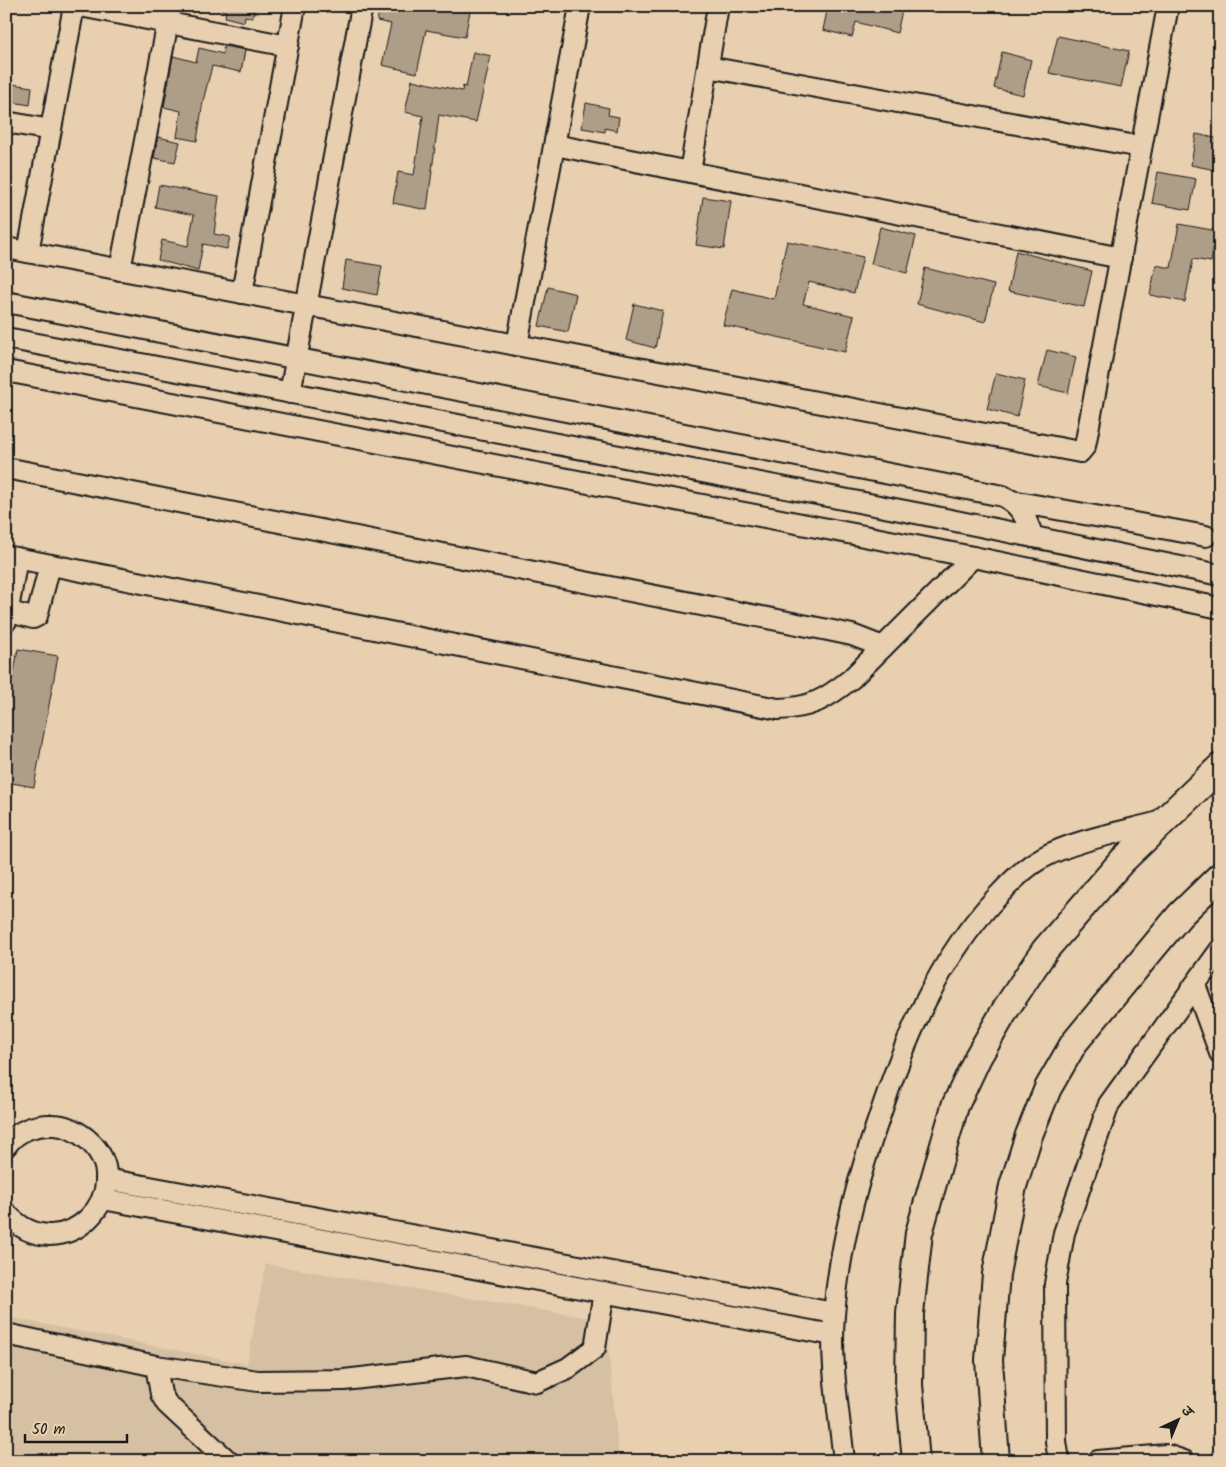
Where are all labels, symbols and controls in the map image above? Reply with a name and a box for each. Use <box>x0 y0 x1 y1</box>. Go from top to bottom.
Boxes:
north arrow <box>1154 1394 1204 1444</box>
text: उ <box>1176 1400 1199 1425</box>
scale bar <box>25 1412 128 1444</box>
text: 50 m <box>32 1418 66 1442</box>

